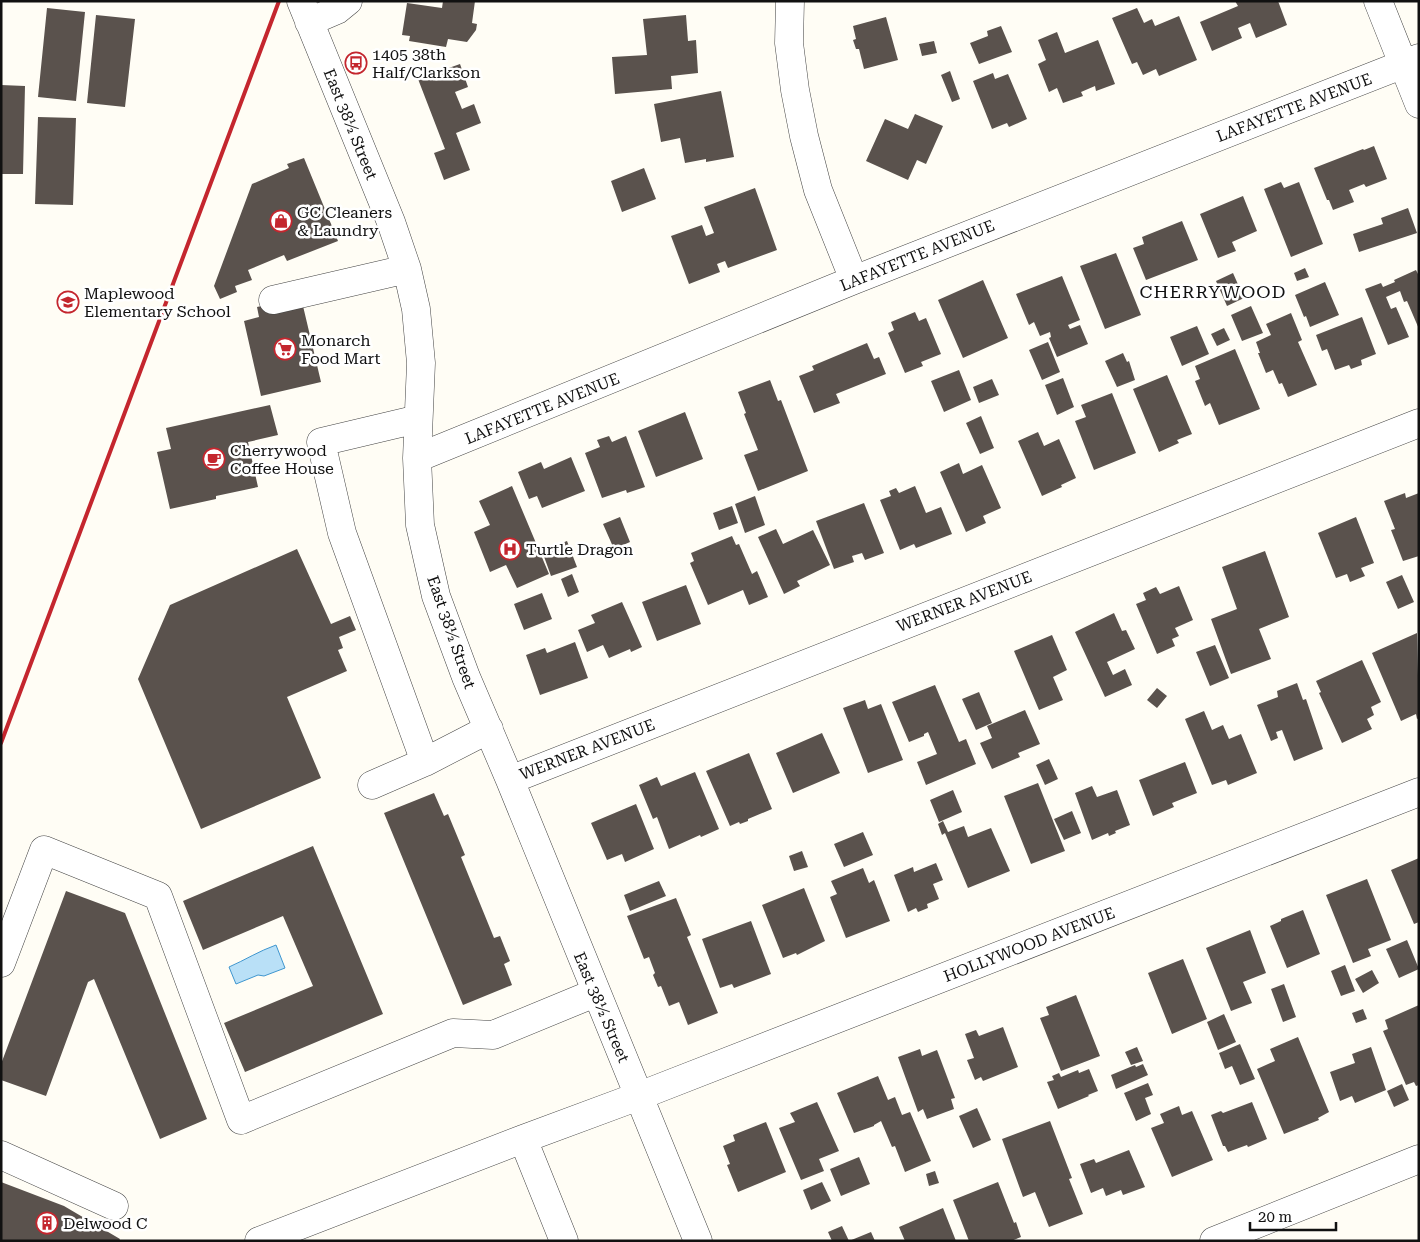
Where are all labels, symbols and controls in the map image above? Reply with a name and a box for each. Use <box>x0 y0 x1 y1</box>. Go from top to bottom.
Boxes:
place label: 1405 38th Half/Clarkson <box>372 45 481 82</box>
bus stop icon: 1405 38th Half/Clarkson <box>344 51 368 75</box>
street label: East 38½ Street <box>320 66 381 183</box>
street label: LAFAYETTE AVENUE <box>1214 69 1375 146</box>
place label: GC Cleaners & Laundry <box>297 203 392 240</box>
shop icon: GC Cleaners & Laundry <box>269 209 293 233</box>
street label: LAFAYETTE AVENUE <box>837 216 997 295</box>
district label: CHERRYWOOD <box>1140 281 1286 302</box>
place label: Maplewood Elementary School <box>84 284 231 321</box>
school or university icon: Maplewood Elementary School <box>56 290 80 314</box>
place label: Monarch Food Mart <box>301 331 380 368</box>
supermarket icon: Monarch Food Mart <box>273 337 297 361</box>
street label: LAFAYETTE AVENUE <box>462 369 622 448</box>
place label: Cherrywood Coffee House <box>230 441 334 478</box>
cafe icon: Cherrywood Coffee House <box>202 447 226 471</box>
hospital icon: Turtle Dragon <box>498 537 522 561</box>
place label: Turtle Dragon <box>526 540 633 559</box>
street label: WERNER AVENUE <box>894 567 1035 636</box>
street label: East 38½ Street <box>423 573 480 691</box>
street label: WERNER AVENUE <box>517 715 658 784</box>
street label: HOLLYWOOD AVENUE <box>941 903 1117 986</box>
street label: East 38½ Street <box>570 949 633 1065</box>
scale bar <box>1250 1200 1336 1232</box>
text: 20 m <box>1258 1208 1293 1226</box>
building icon: Delwood C <box>35 1211 59 1235</box>
place label: Delwood C <box>63 1214 147 1233</box>

